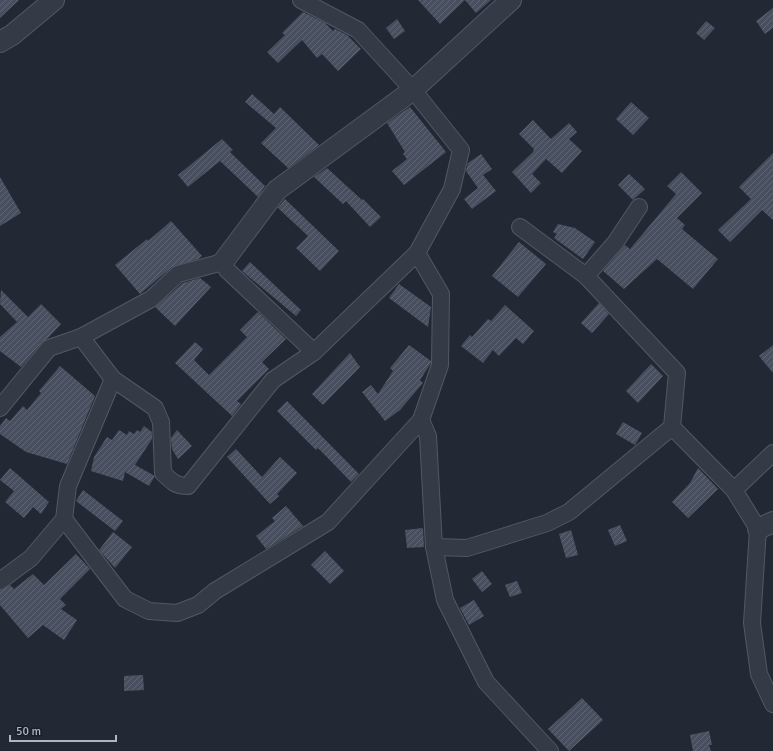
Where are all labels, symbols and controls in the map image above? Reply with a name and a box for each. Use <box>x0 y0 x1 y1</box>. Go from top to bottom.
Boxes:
scale bar <box>10 717 116 743</box>
text: 50 m <box>16 724 41 739</box>

